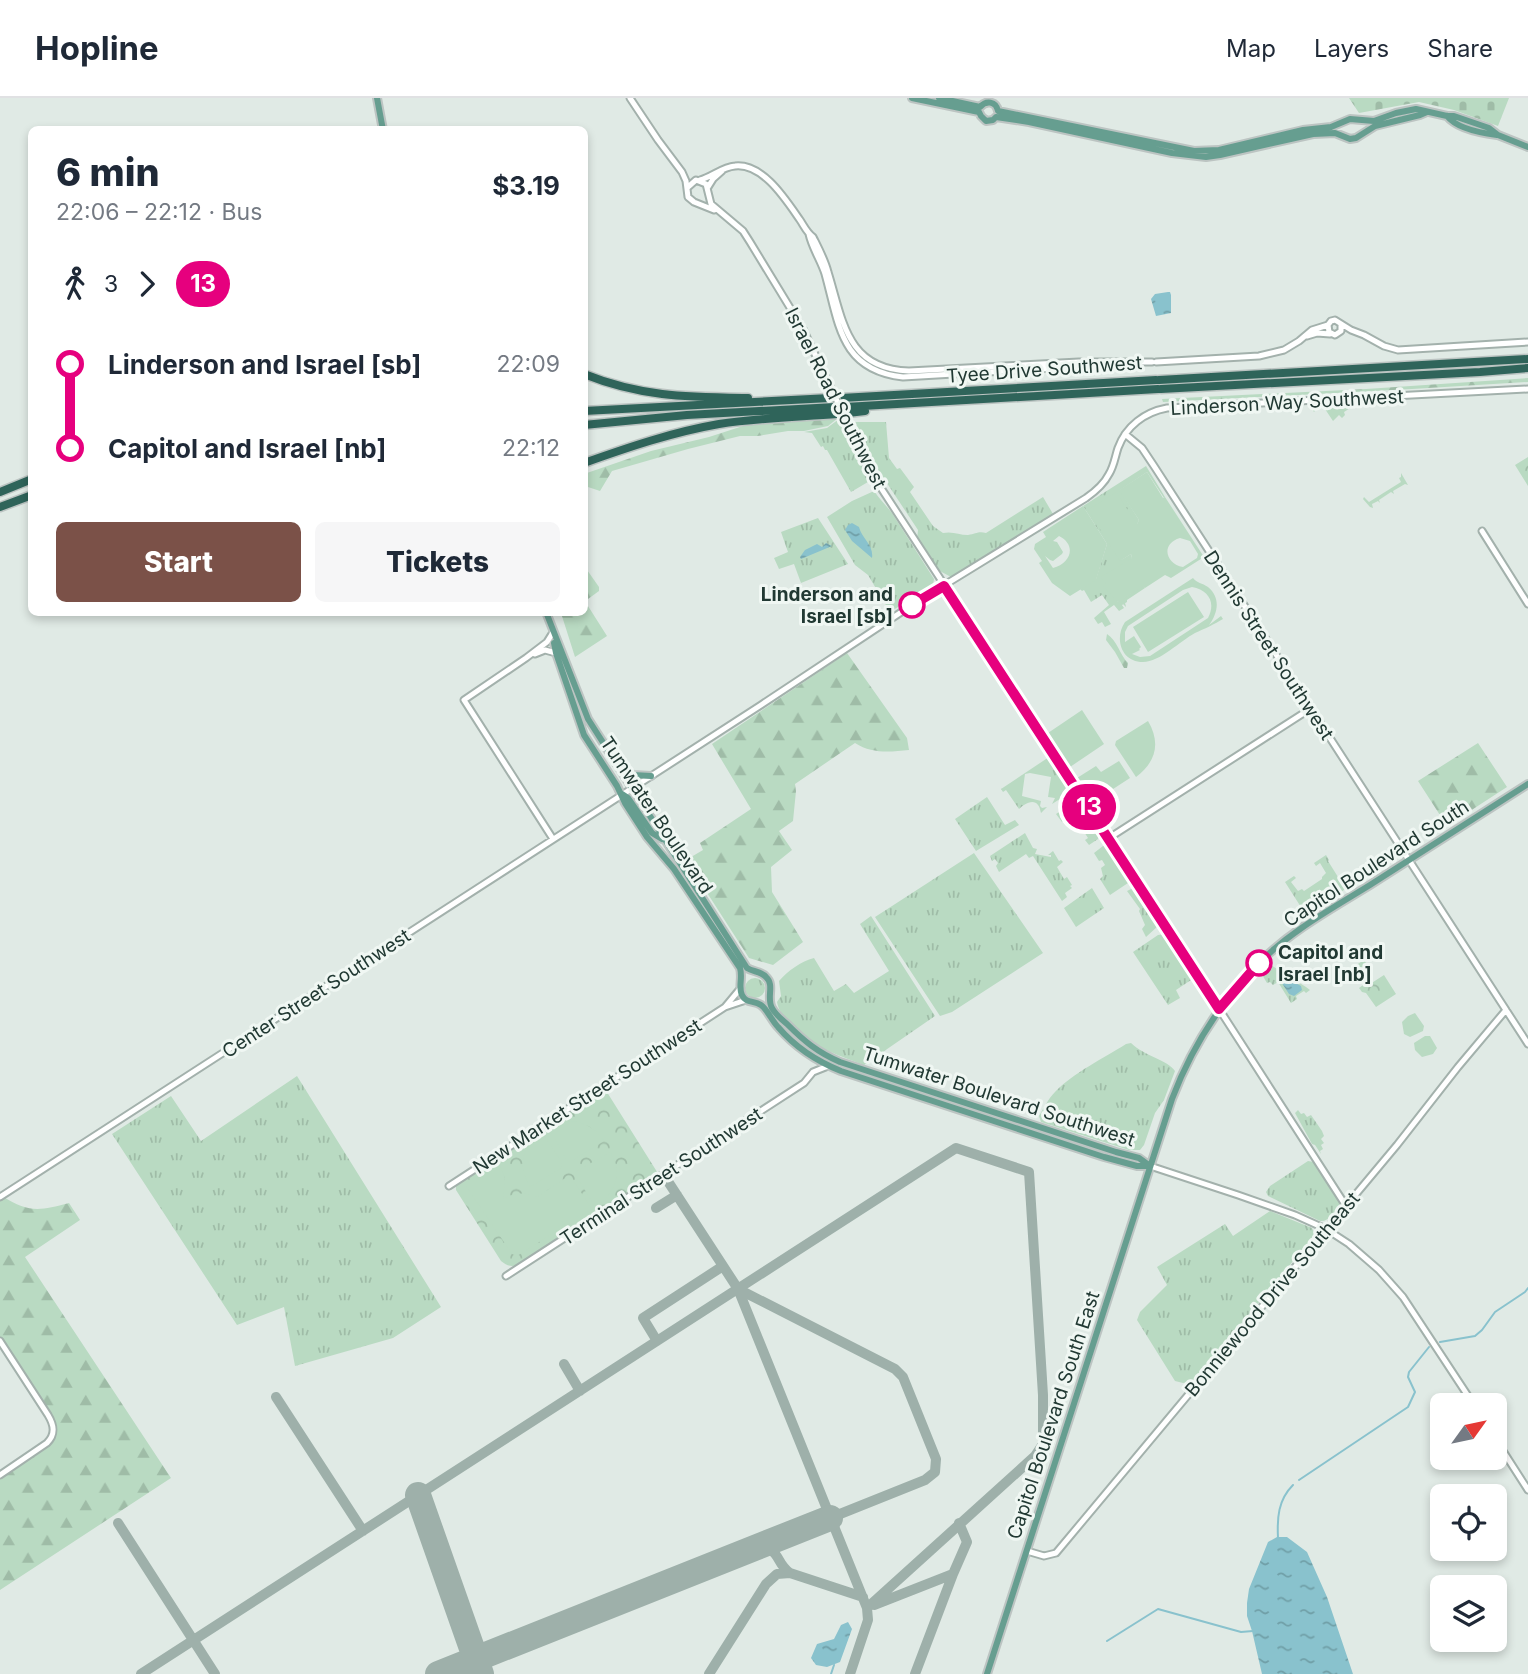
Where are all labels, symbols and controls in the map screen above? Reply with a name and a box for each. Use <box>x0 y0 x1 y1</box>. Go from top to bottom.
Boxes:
text: Hopline <box>35 28 159 68</box>
text: Map <box>1226 34 1276 63</box>
text: Layers <box>1314 34 1389 63</box>
text: Share <box>1427 34 1493 63</box>
text: 6 min <box>56 149 160 195</box>
text: $3.19 <box>492 170 560 201</box>
text: 22:06 – 22:12 · Bus <box>56 198 262 226</box>
icon: walk <box>56 265 94 303</box>
icon: forward <box>128 265 166 303</box>
text: 13 <box>190 269 216 298</box>
text: 3 <box>104 270 118 298</box>
street label: Israel Road Southwest <box>780 304 891 493</box>
text: Linderson and Israel [sb] <box>108 349 421 380</box>
text: 22:09 <box>497 350 560 378</box>
street label: Tyee Drive Southwest <box>945 351 1143 388</box>
street label: Linderson Way Southwest <box>1170 385 1404 420</box>
text: Capitol and Israel [nb] <box>108 433 386 464</box>
text: 22:12 <box>502 434 560 462</box>
button: Start <box>56 522 301 602</box>
button: Tickets <box>315 522 560 602</box>
street label: Dennis Street Southwest <box>1199 546 1338 744</box>
place label: Linderson and Israel [sb] <box>761 583 893 628</box>
marker: Linderson and Israel [sb] <box>899 592 925 618</box>
street label: Tumwater Boulevard <box>595 732 718 898</box>
line badge: 13 <box>1058 784 1120 830</box>
text: 13 <box>1076 792 1102 821</box>
street label: Capitol Boulevard South <box>1279 795 1473 932</box>
street label: Center Street Southwest <box>218 924 415 1063</box>
place label: Capitol and Israel [nb] <box>1278 941 1383 986</box>
marker: Capitol and Israel [nb] <box>1246 950 1272 976</box>
street label: New Market Street Southwest <box>469 1014 706 1179</box>
street label: Tumwater Boulevard Southwest <box>860 1042 1138 1151</box>
street label: Terminal Street Southwest <box>556 1102 767 1250</box>
street label: Bonniewood Drive Southeast <box>1180 1188 1365 1401</box>
street label: Capitol Boulevard South East <box>1002 1288 1105 1542</box>
north arrow <box>1430 1393 1507 1470</box>
map controls <box>1430 1393 1507 1652</box>
button: locate <box>1430 1484 1507 1561</box>
button: layers <box>1430 1575 1507 1652</box>

